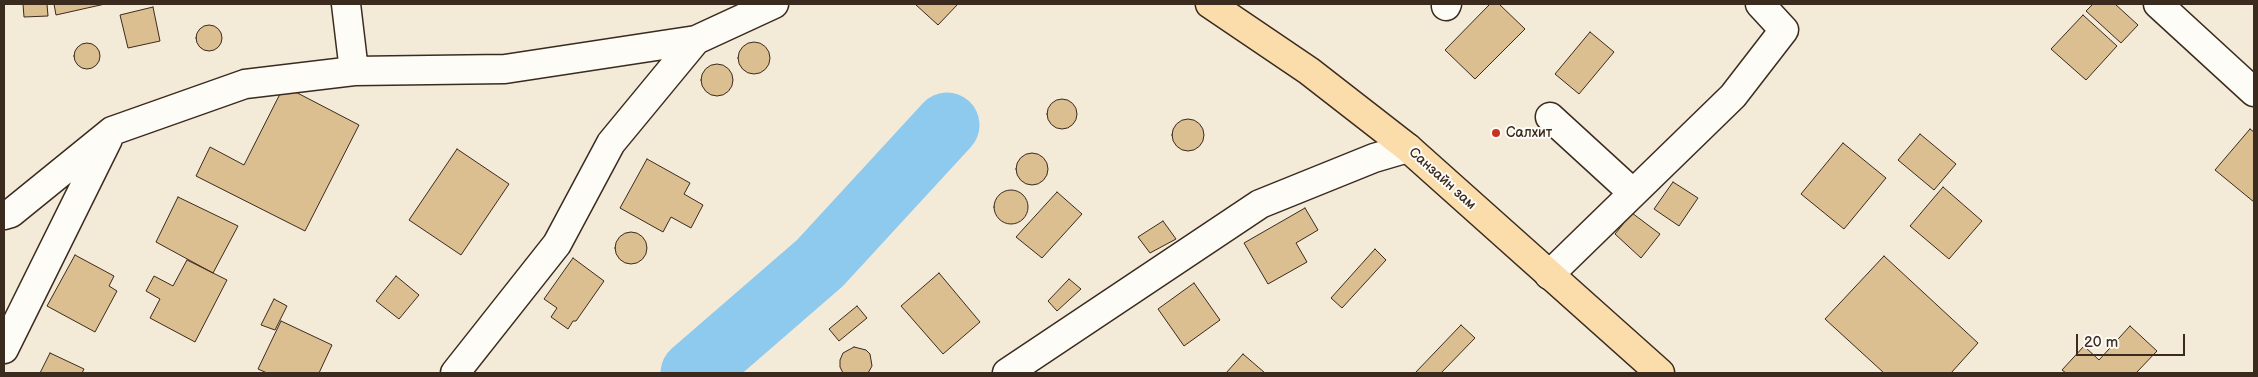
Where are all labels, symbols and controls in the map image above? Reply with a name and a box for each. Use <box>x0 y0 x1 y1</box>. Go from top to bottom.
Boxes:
place label: Салхит <box>1506 125 1552 141</box>
marker: Салхит <box>1490 127 1502 139</box>
street label: Санзайн зам <box>1405 144 1479 214</box>
scale bar <box>2078 324 2187 356</box>
text: 20 m <box>2084 333 2118 352</box>

